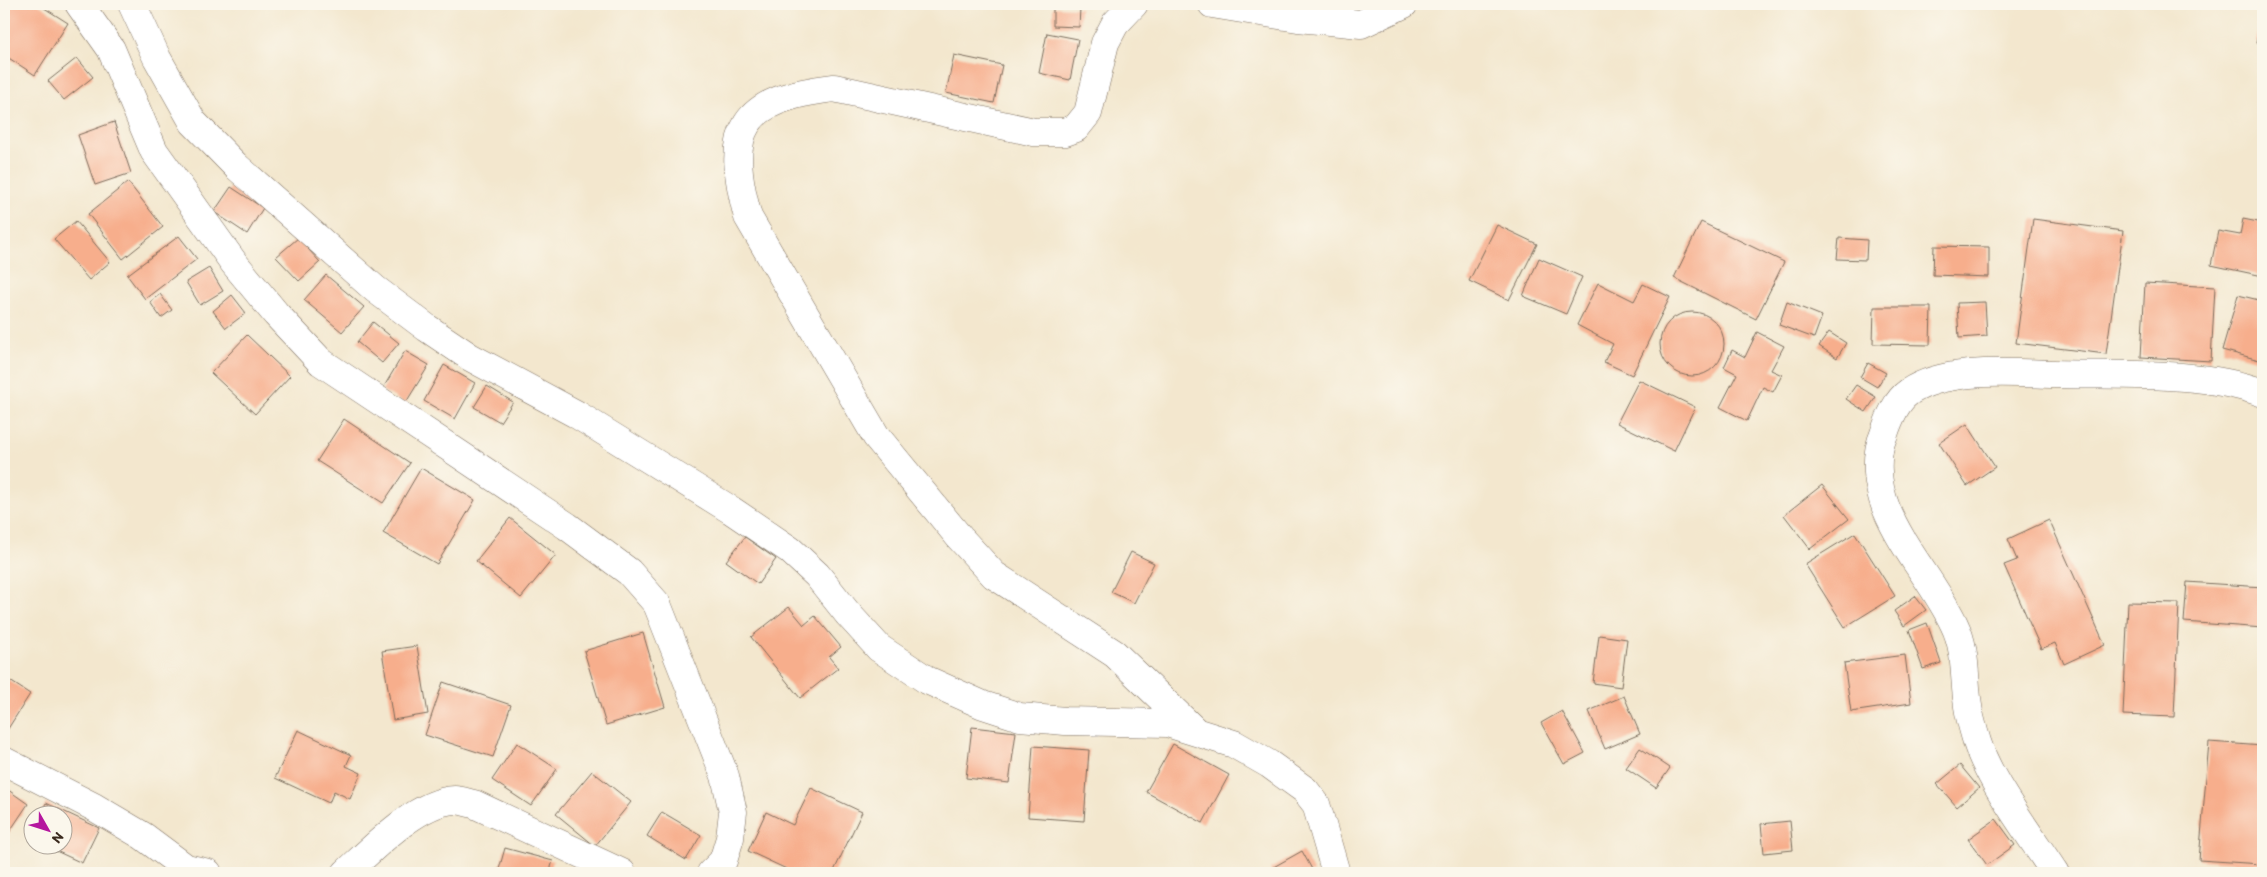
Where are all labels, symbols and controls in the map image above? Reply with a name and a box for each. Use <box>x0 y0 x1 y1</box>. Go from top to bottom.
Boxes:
north arrow <box>22 804 72 854</box>
text: N <box>48 829 67 847</box>

